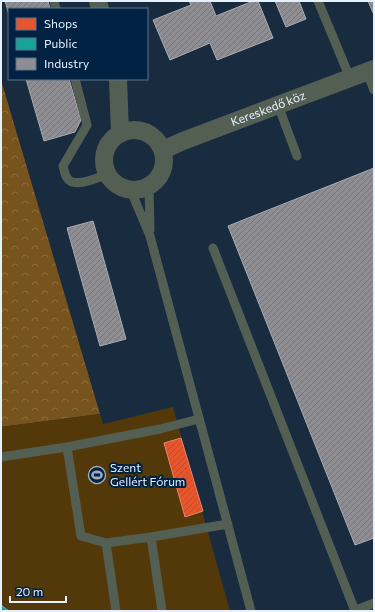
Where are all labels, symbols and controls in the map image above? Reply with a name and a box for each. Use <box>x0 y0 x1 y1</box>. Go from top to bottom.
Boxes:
legend <box>8 8 148 80</box>
text: Shops <box>44 16 78 30</box>
text: Public <box>44 36 77 50</box>
text: Industry <box>44 56 89 70</box>
street label: Kereskedő köz <box>229 87 307 128</box>
place label: Szent Gellért Fórum <box>110 460 185 488</box>
sports icon: Szent Gellért Fórum <box>87 465 107 485</box>
scale bar <box>10 578 66 604</box>
text: 20 m <box>16 584 43 598</box>

